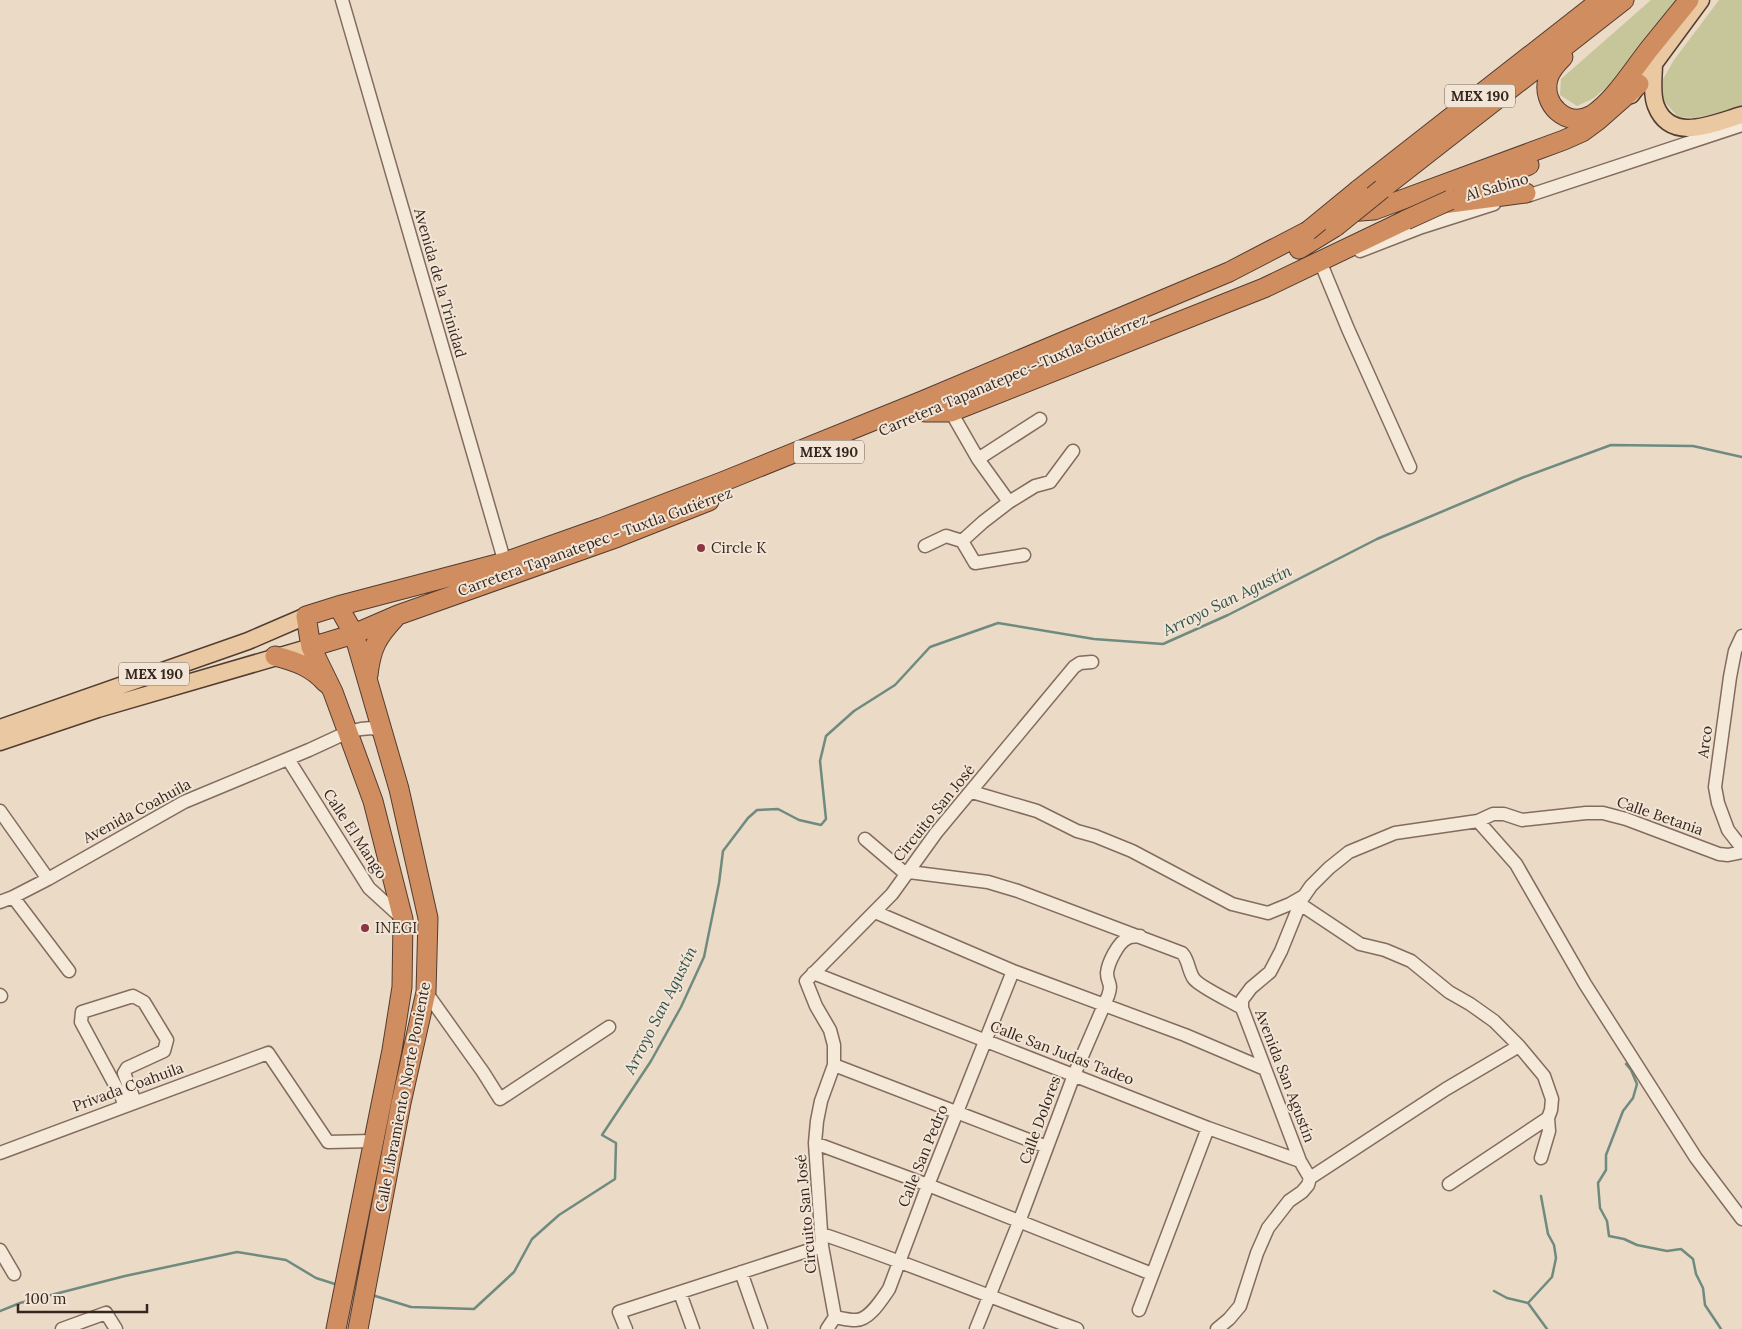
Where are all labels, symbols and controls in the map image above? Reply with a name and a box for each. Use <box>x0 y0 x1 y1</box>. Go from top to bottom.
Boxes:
road number: MEX 190 <box>1445 84 1515 108</box>
street label: Al Sabino <box>1462 168 1531 205</box>
street label: Avenida de la Trinidad <box>410 205 471 360</box>
street label: Carretera Tapanatepec - Tuxtla Gutiérrez <box>875 309 1150 440</box>
road number: MEX 190 <box>794 441 864 464</box>
street label: Carretera Tapanatepec - Tuxtla Gutiérrez <box>455 483 735 600</box>
place label: Circle K <box>711 538 767 557</box>
marker: Circle K <box>695 542 707 554</box>
water label: Arroyo San Agustín <box>1158 560 1295 640</box>
road number: MEX 190 <box>119 662 189 686</box>
street label: Arco <box>1693 724 1716 760</box>
street label: Circuito San José <box>889 760 979 865</box>
street label: Avenida Coahuila <box>79 774 194 848</box>
street label: Calle El Mango <box>319 785 392 882</box>
street label: Calle Betania <box>1614 792 1706 839</box>
place label: INEGI <box>375 918 417 937</box>
marker: INEGI <box>359 922 371 934</box>
water label: Arroyo San Agustín <box>619 943 701 1078</box>
street label: Calle Libramiento Norte Poniente <box>371 980 434 1214</box>
street label: Avenida San Agustín <box>1251 1006 1320 1145</box>
street label: Calle San Judas Tadeo <box>988 1016 1137 1089</box>
street label: Privada Coahuila <box>70 1058 186 1115</box>
street label: Calle Dolores <box>1015 1073 1064 1167</box>
street label: Calle San Pedro <box>893 1102 952 1210</box>
street label: Circuito San José <box>791 1154 820 1274</box>
scale bar <box>18 1282 146 1314</box>
text: 100 m <box>25 1289 66 1308</box>

